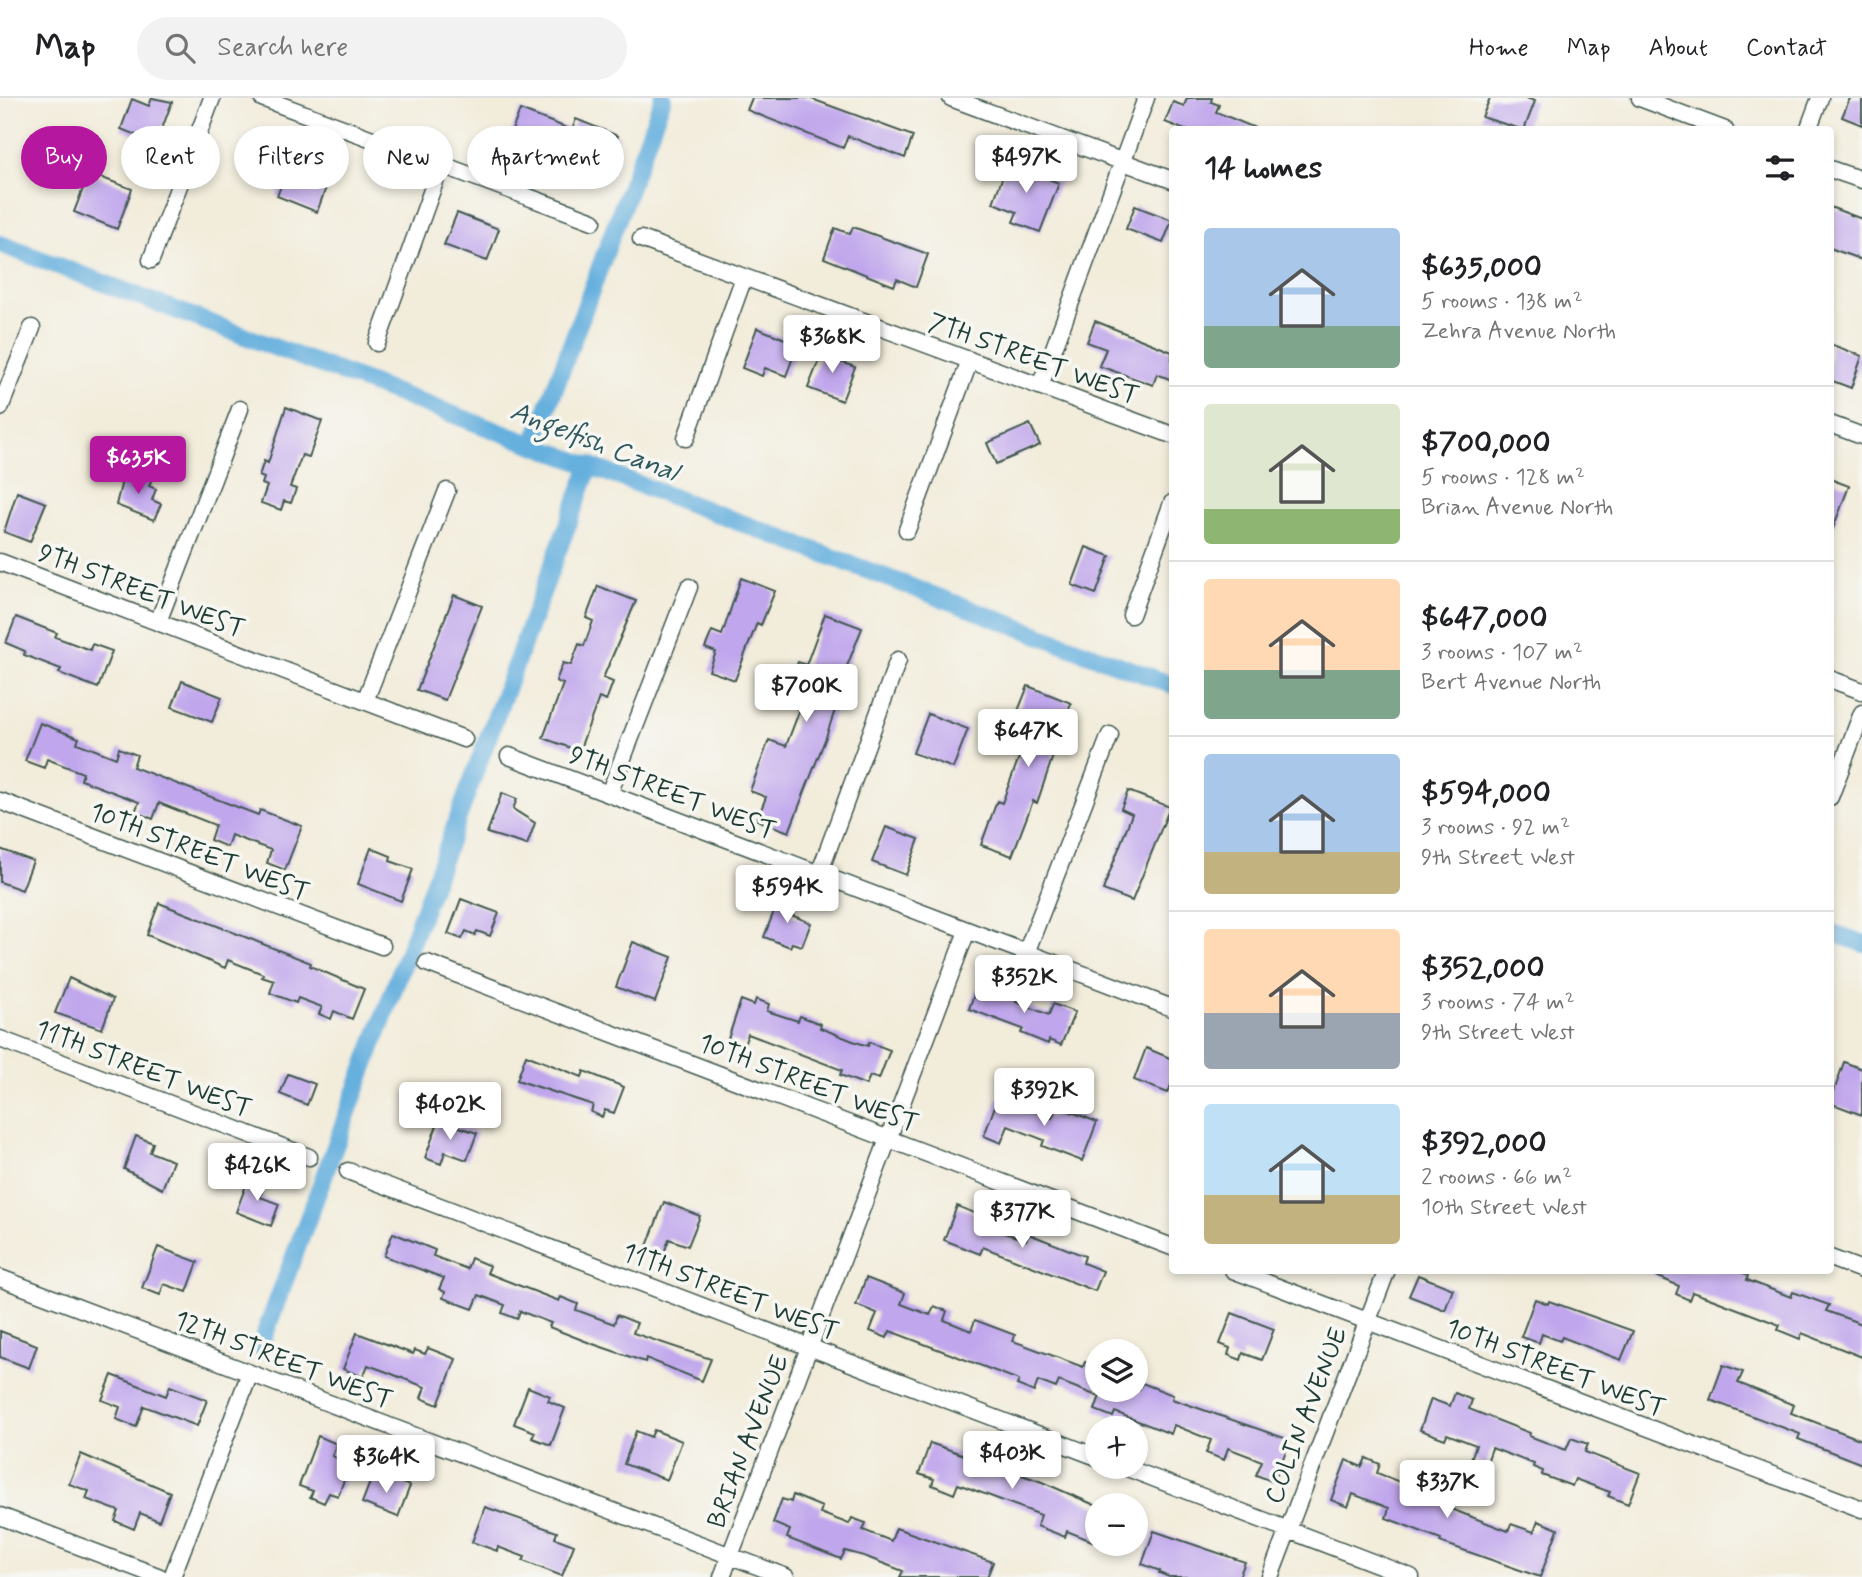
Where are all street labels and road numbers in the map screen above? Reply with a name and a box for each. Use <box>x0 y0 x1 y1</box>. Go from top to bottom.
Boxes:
street label: 7TH STREET WEST <box>923 306 1143 414</box>
street label: 9TH STREET WEST <box>33 537 250 647</box>
street label: 9TH STREET WEST <box>564 739 781 849</box>
street label: 10TH STREET WEST <box>85 795 314 910</box>
street label: 11TH STREET WEST <box>30 1013 256 1127</box>
street label: 10TH STREET WEST <box>694 1026 923 1141</box>
street label: 11TH STREET WEST <box>617 1236 843 1350</box>
street label: 12TH STREET WEST <box>169 1303 398 1418</box>
street label: 10TH STREET WEST <box>1441 1311 1670 1426</box>
street label: COLIN AVENUE <box>1258 1322 1356 1509</box>
street label: BRIAN AVENUE <box>700 1350 798 1533</box>

